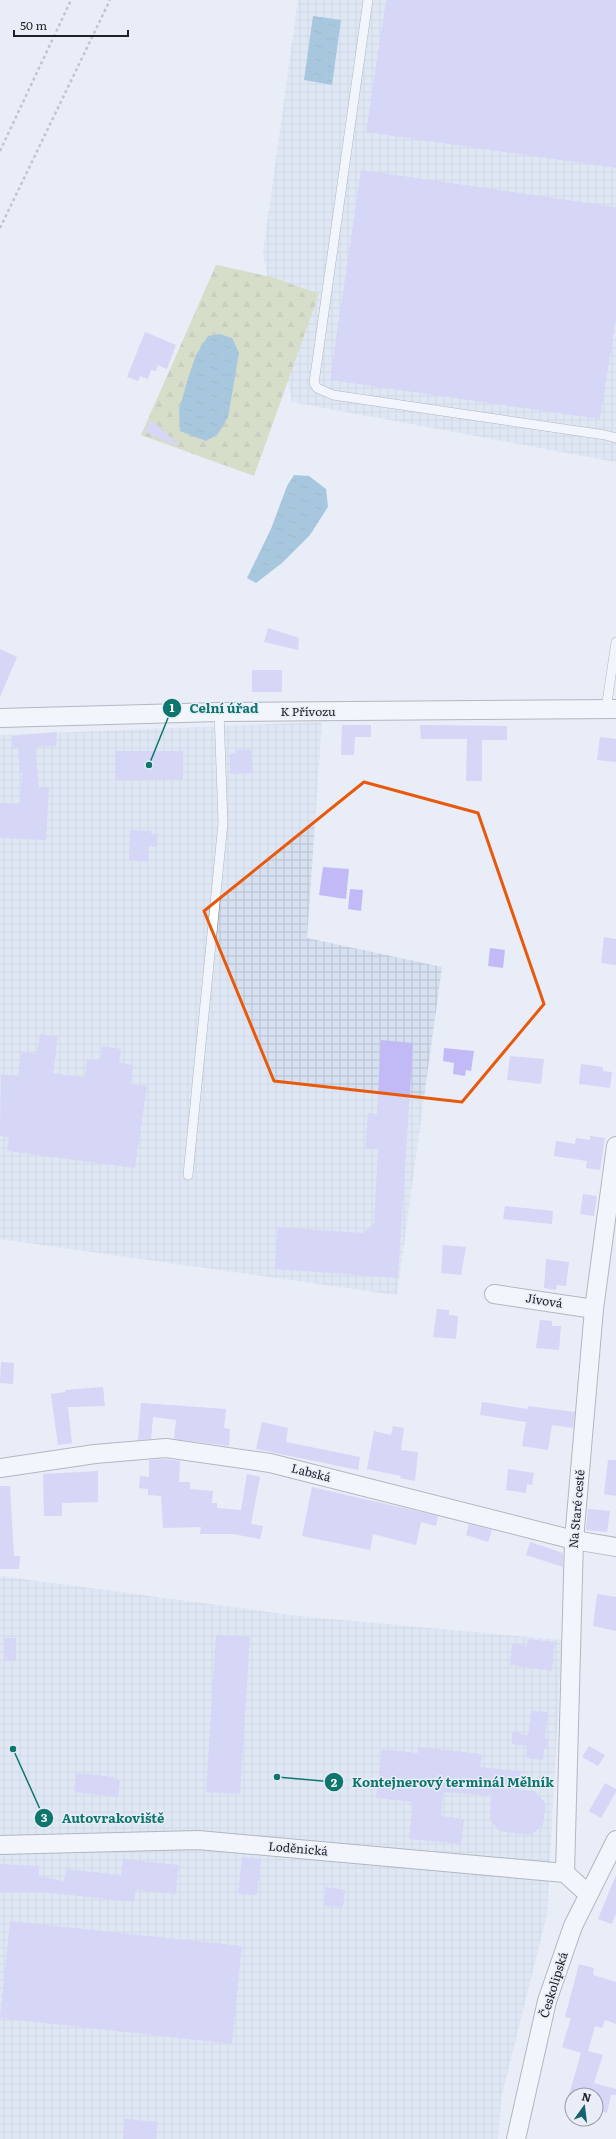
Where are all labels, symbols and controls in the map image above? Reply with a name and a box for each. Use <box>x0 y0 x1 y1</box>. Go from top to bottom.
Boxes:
scale bar <box>14 12 128 38</box>
text: 50 m <box>20 16 47 34</box>
callout: Celní úřad <box>162 696 267 721</box>
text: 1 <box>170 698 175 716</box>
text: Celní úřad <box>189 698 259 717</box>
street label: K Přívozu <box>280 702 336 720</box>
street label: Jívová <box>524 1288 565 1312</box>
street label: Labská <box>290 1458 333 1486</box>
street label: Na Staré cestě <box>564 1469 588 1549</box>
callout: Kontejnerový terminál Mělník <box>324 1770 562 1795</box>
text: Kontejnerový terminál Mělník <box>352 1772 554 1791</box>
text: 2 <box>331 1773 338 1791</box>
callout: Autovrakoviště <box>34 1806 172 1831</box>
text: 3 <box>41 1808 48 1826</box>
text: Autovrakoviště <box>62 1808 164 1827</box>
street label: Loděnická <box>268 1836 329 1860</box>
street label: Českolipská <box>534 1949 572 2020</box>
north arrow <box>564 2087 604 2127</box>
text: N <box>580 2087 593 2105</box>

